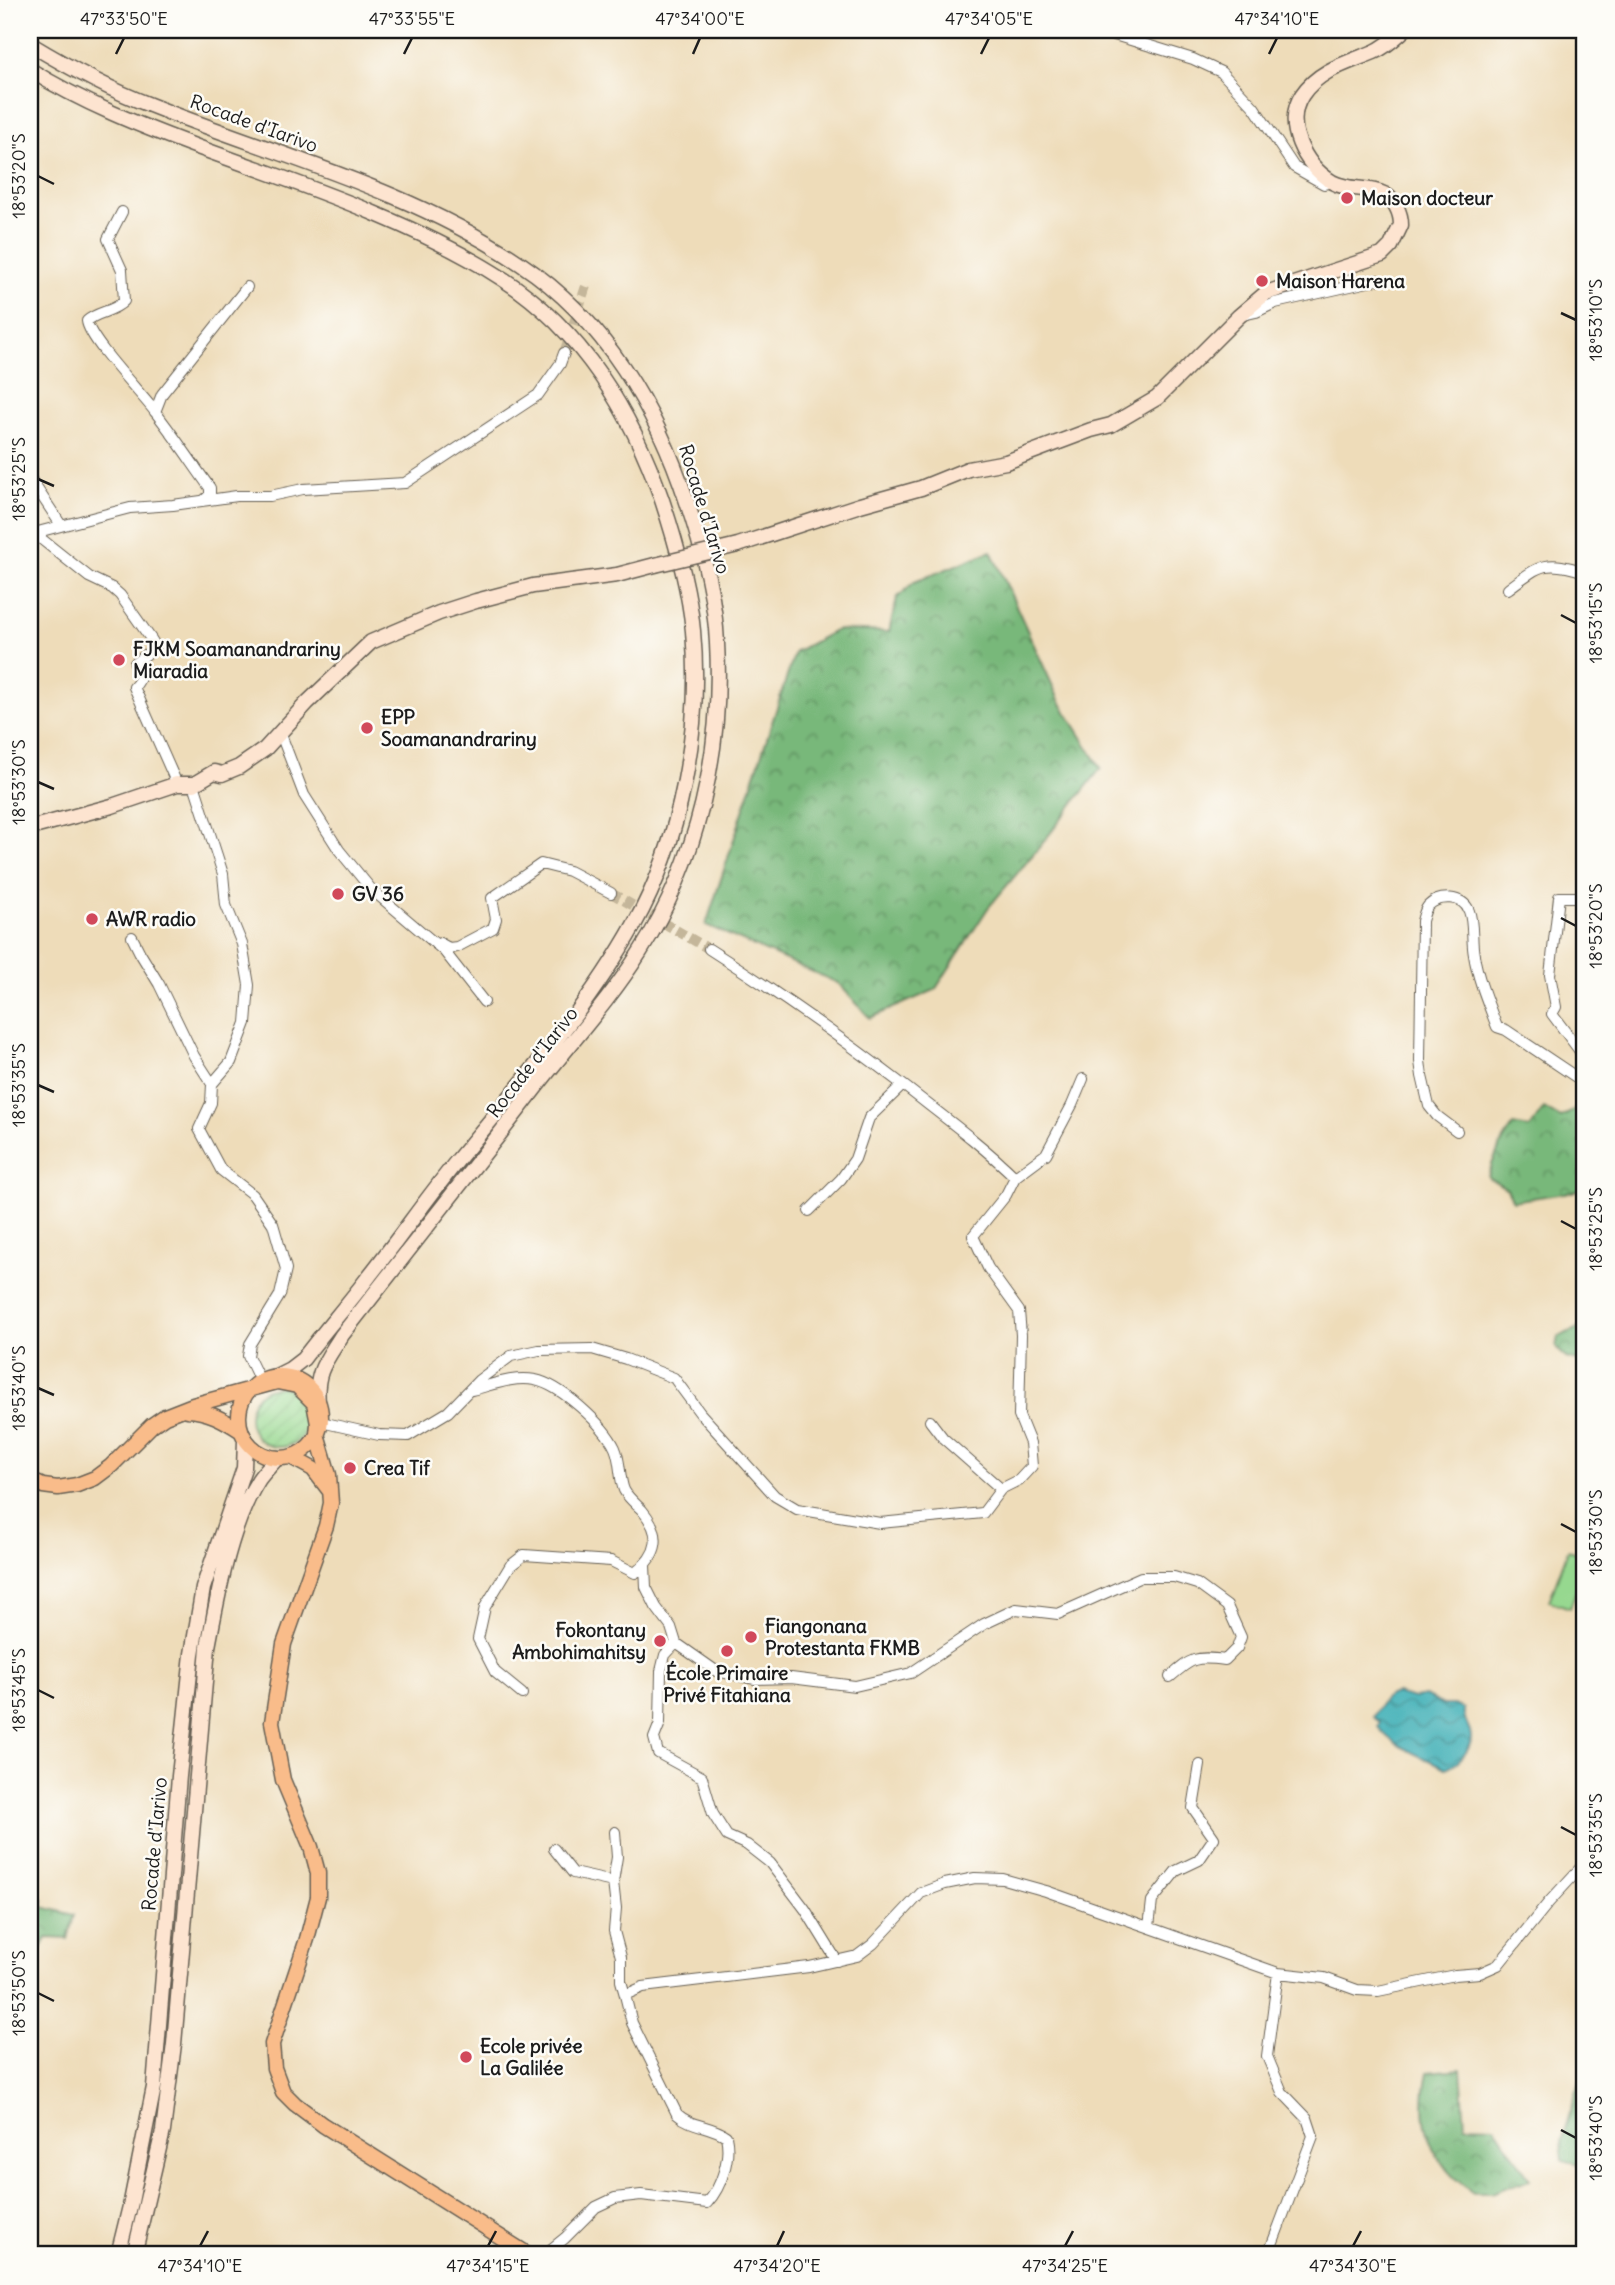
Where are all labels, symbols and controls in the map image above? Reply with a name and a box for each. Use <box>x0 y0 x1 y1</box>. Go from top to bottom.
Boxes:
text: 47°33'50"E <box>80 7 168 30</box>
text: 47°33'55"E <box>369 7 455 30</box>
text: 47°34'00"E <box>655 7 745 30</box>
text: 47°34'05"E <box>945 7 1033 30</box>
text: 47°34'10"E <box>1235 7 1319 30</box>
street label: Rocade d'Iarivo <box>187 89 321 157</box>
text: 18°53'20"S <box>7 133 30 219</box>
place label: Maison docteur <box>1361 186 1493 210</box>
marker: Maison docteur <box>1339 190 1355 206</box>
place label: Maison Harena <box>1276 269 1405 293</box>
marker: Maison Harena <box>1254 273 1270 289</box>
text: 18°53'10"S <box>1584 279 1607 361</box>
text: 18°53'25"S <box>7 437 30 521</box>
street label: Rocade d'Iarivo <box>674 441 736 577</box>
text: 18°53'15"S <box>1584 582 1607 664</box>
place label: FJKM Soamanandrariny Miaradia <box>133 637 341 683</box>
marker: FJKM Soamanandrariny Miaradia <box>111 652 127 668</box>
place label: EPP Soamanandrariny <box>381 705 537 751</box>
marker: EPP Soamanandrariny <box>359 720 375 736</box>
text: 18°53'30"S <box>7 739 30 825</box>
place label: GV 36 <box>352 882 404 906</box>
text: 18°53'20"S <box>1584 883 1607 969</box>
marker: GV 36 <box>330 886 346 902</box>
place label: AWR radio <box>106 907 196 931</box>
marker: AWR radio <box>84 911 100 927</box>
street label: Rocade d'Iarivo <box>481 1002 583 1122</box>
text: 18°53'35"S <box>7 1043 30 1127</box>
text: 18°53'25"S <box>1584 1187 1607 1271</box>
text: 18°53'40"S <box>7 1345 30 1431</box>
place label: Crea Tif <box>364 1456 430 1480</box>
marker: Crea Tif <box>342 1460 358 1476</box>
text: 18°53'30"S <box>1584 1489 1607 1575</box>
place label: Fiangonana Protestanta FKMB <box>765 1614 920 1660</box>
place label: Fokontany Ambohimahitsy <box>512 1618 646 1664</box>
marker: Fiangonana Protestanta FKMB <box>743 1629 759 1645</box>
marker: Fokontany Ambohimahitsy <box>652 1633 668 1649</box>
marker: École Primaire Privé Fitahiana <box>719 1643 735 1659</box>
text: 18°53'45"S <box>7 1648 30 1732</box>
place label: École Primaire Privé Fitahiana <box>663 1660 791 1707</box>
street label: Rocade d'Iarivo <box>136 1776 172 1912</box>
text: 18°53'35"S <box>1584 1793 1607 1877</box>
text: 18°53'50"S <box>7 1950 30 2036</box>
place label: Ecole privée La Galilée <box>480 2034 583 2080</box>
marker: Ecole privée La Galilée <box>458 2049 474 2065</box>
text: 18°53'40"S <box>1584 2095 1607 2181</box>
text: 47°34'10"E <box>158 2254 242 2277</box>
text: 47°34'15"E <box>446 2254 530 2277</box>
text: 47°34'20"E <box>733 2254 821 2277</box>
text: 47°34'25"E <box>1022 2254 1108 2277</box>
text: 47°34'30"E <box>1309 2254 1397 2277</box>

